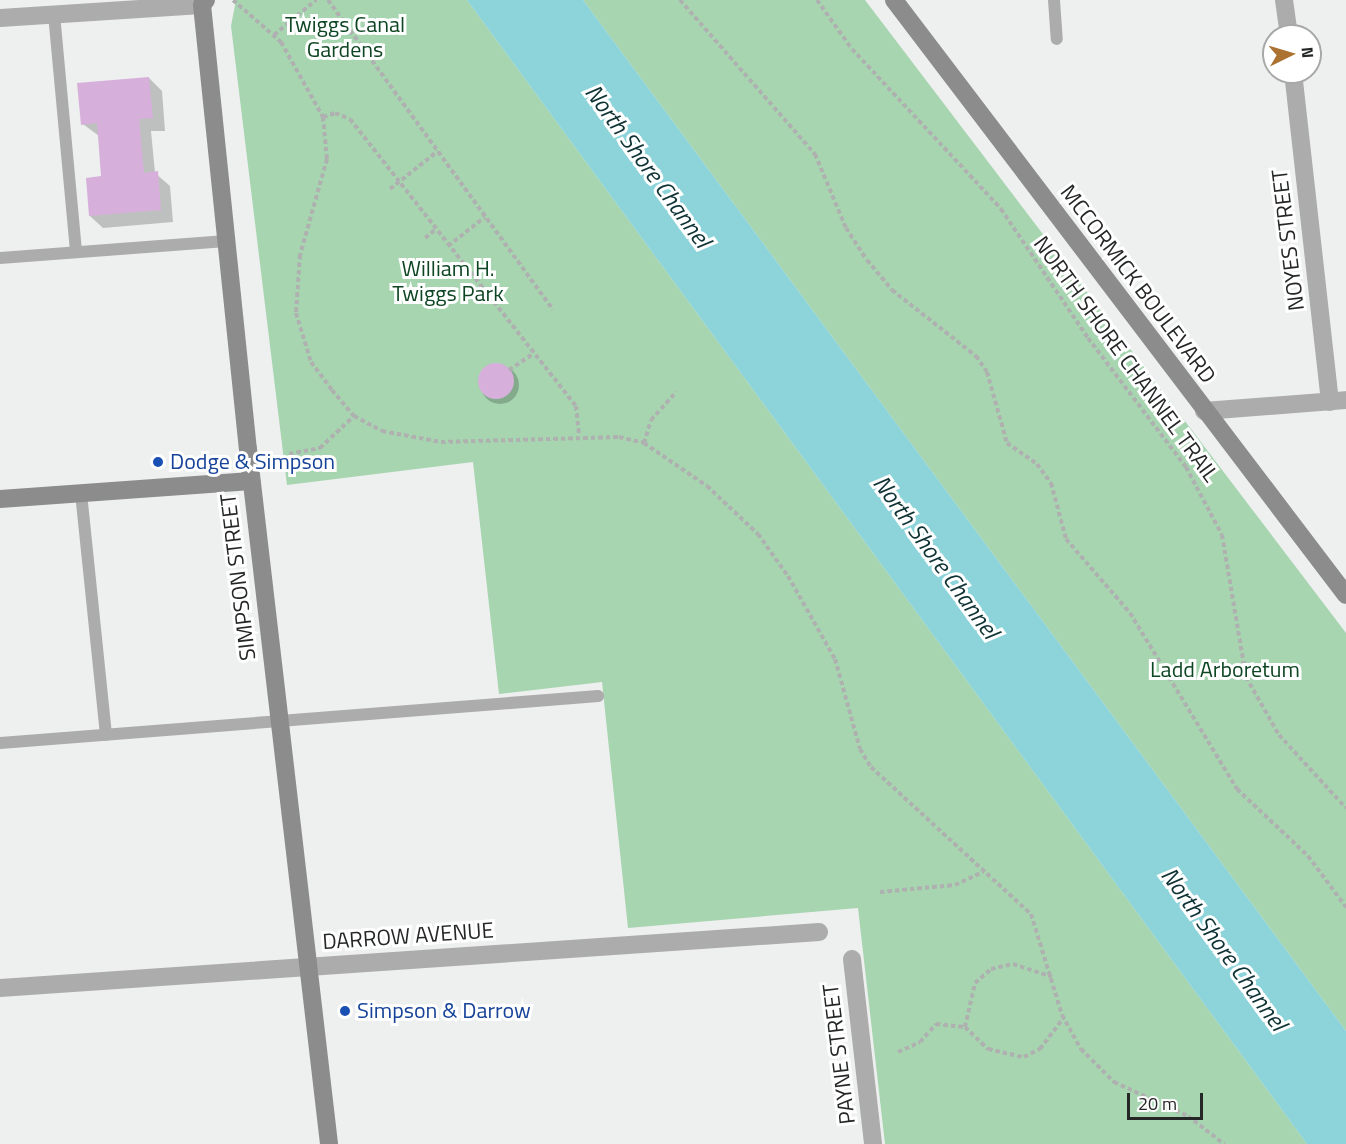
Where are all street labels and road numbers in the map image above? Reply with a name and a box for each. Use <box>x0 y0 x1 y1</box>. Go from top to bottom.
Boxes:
street label: NOYES STREET <box>1266 168 1310 312</box>
street label: MCCORMICK BOULEVARD <box>1055 180 1221 388</box>
street label: NORTH SHORE CHANNEL TRAIL <box>1028 231 1224 487</box>
street label: SIMPSON STREET <box>215 492 261 662</box>
street label: DARROW AVENUE <box>322 917 494 955</box>
street label: PAYNE STREET <box>817 982 861 1126</box>

